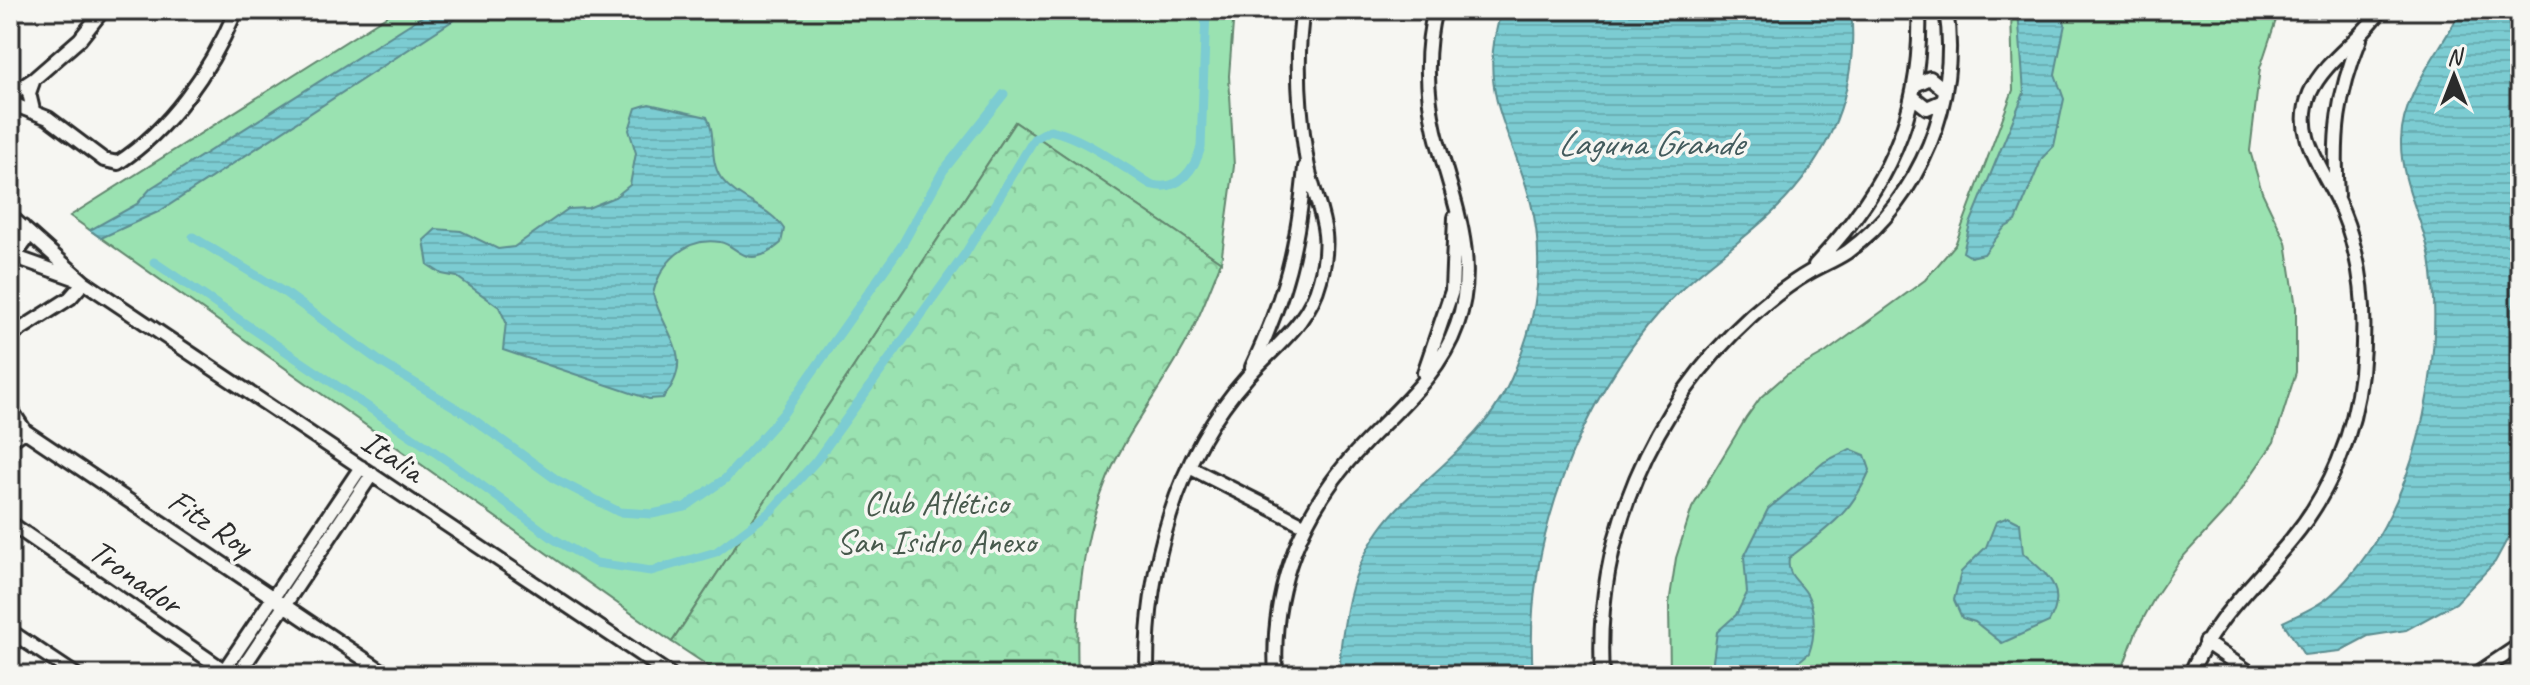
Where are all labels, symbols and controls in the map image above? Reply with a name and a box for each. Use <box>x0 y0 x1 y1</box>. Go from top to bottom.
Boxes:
north arrow <box>2414 36 2494 116</box>
text: N <box>2447 43 2464 71</box>
water label: Laguna Grande <box>1557 120 1748 166</box>
street label: Italia <box>353 419 435 493</box>
street label: Fitz Roy <box>160 479 264 568</box>
park label: Club Atlético San Isidro Anexo <box>836 481 1040 563</box>
street label: Tronador <box>81 529 194 626</box>

